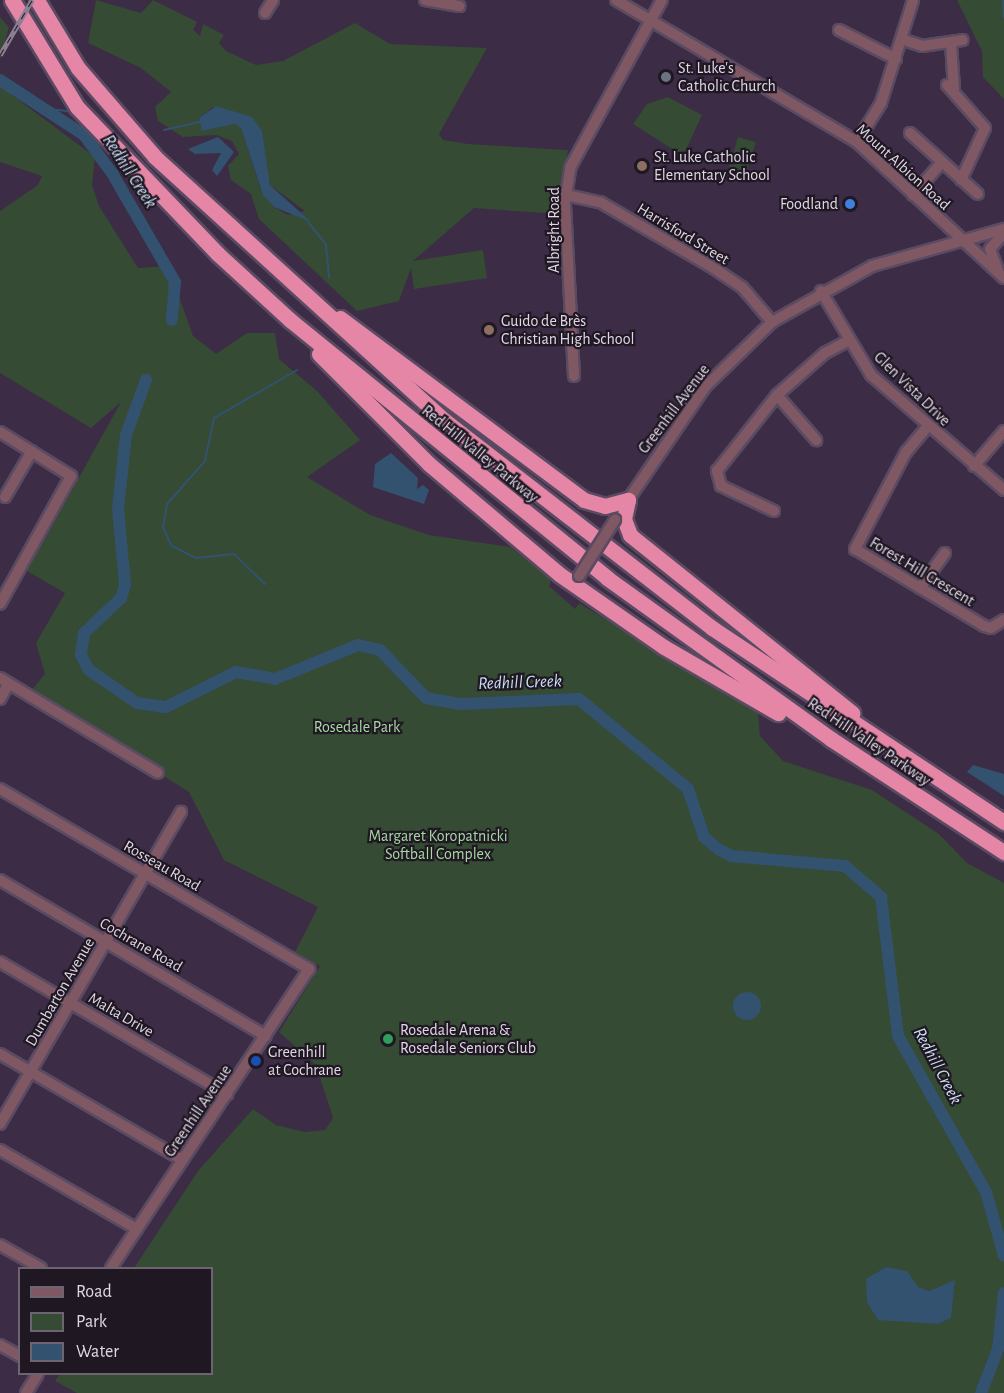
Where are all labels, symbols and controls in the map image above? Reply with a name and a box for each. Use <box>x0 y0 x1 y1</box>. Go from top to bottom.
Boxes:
place label: St. Luke's Catholic Church <box>678 58 776 96</box>
marker: St. Luke's Catholic Church <box>659 70 673 84</box>
street label: Mount Albion Road <box>852 120 954 214</box>
water label: Redhill Creek <box>97 131 161 213</box>
place label: St. Luke Catholic Elementary School <box>654 147 770 185</box>
marker: St. Luke Catholic Elementary School <box>635 159 649 173</box>
street label: Albright Road <box>544 187 564 273</box>
place label: Foodland <box>780 194 838 214</box>
marker: Foodland <box>843 197 857 211</box>
street label: Harrisford Street <box>633 199 733 269</box>
place label: Guido de Brès Christian High School <box>501 311 634 349</box>
marker: Guido de Brès Christian High School <box>482 323 496 337</box>
street label: Glen Vista Drive <box>870 348 954 430</box>
street label: Greenhill Avenue <box>634 361 714 457</box>
street label: Red Hill Valley Parkway <box>418 401 542 507</box>
street label: Forest Hill Crescent <box>866 533 978 611</box>
water label: Redhill Creek <box>478 671 562 695</box>
street label: Red Hill Valley Parkway <box>804 694 934 790</box>
park label: Rosedale Park <box>314 717 400 737</box>
park label: Margaret Koropatnicki Softball Complex <box>368 826 508 864</box>
street label: Rosseau Road <box>120 836 204 896</box>
street label: Cochrane Road <box>96 914 186 976</box>
street label: Dumbarton Avenue <box>21 934 99 1050</box>
street label: Malta Drive <box>85 989 157 1041</box>
place label: Rosedale Arena & Rosedale Seniors Club <box>400 1020 536 1058</box>
water label: Redhill Creek <box>908 1024 966 1108</box>
marker: Rosedale Arena & Rosedale Seniors Club <box>381 1032 395 1046</box>
place label: Greenhill at Cochrane <box>268 1042 341 1080</box>
marker: Greenhill at Cochrane <box>249 1054 263 1068</box>
street label: Greenhill Avenue <box>160 1061 236 1161</box>
legend <box>18 1267 213 1375</box>
text: Road <box>76 1283 112 1301</box>
text: Park <box>76 1313 107 1331</box>
text: Water <box>76 1343 119 1361</box>

